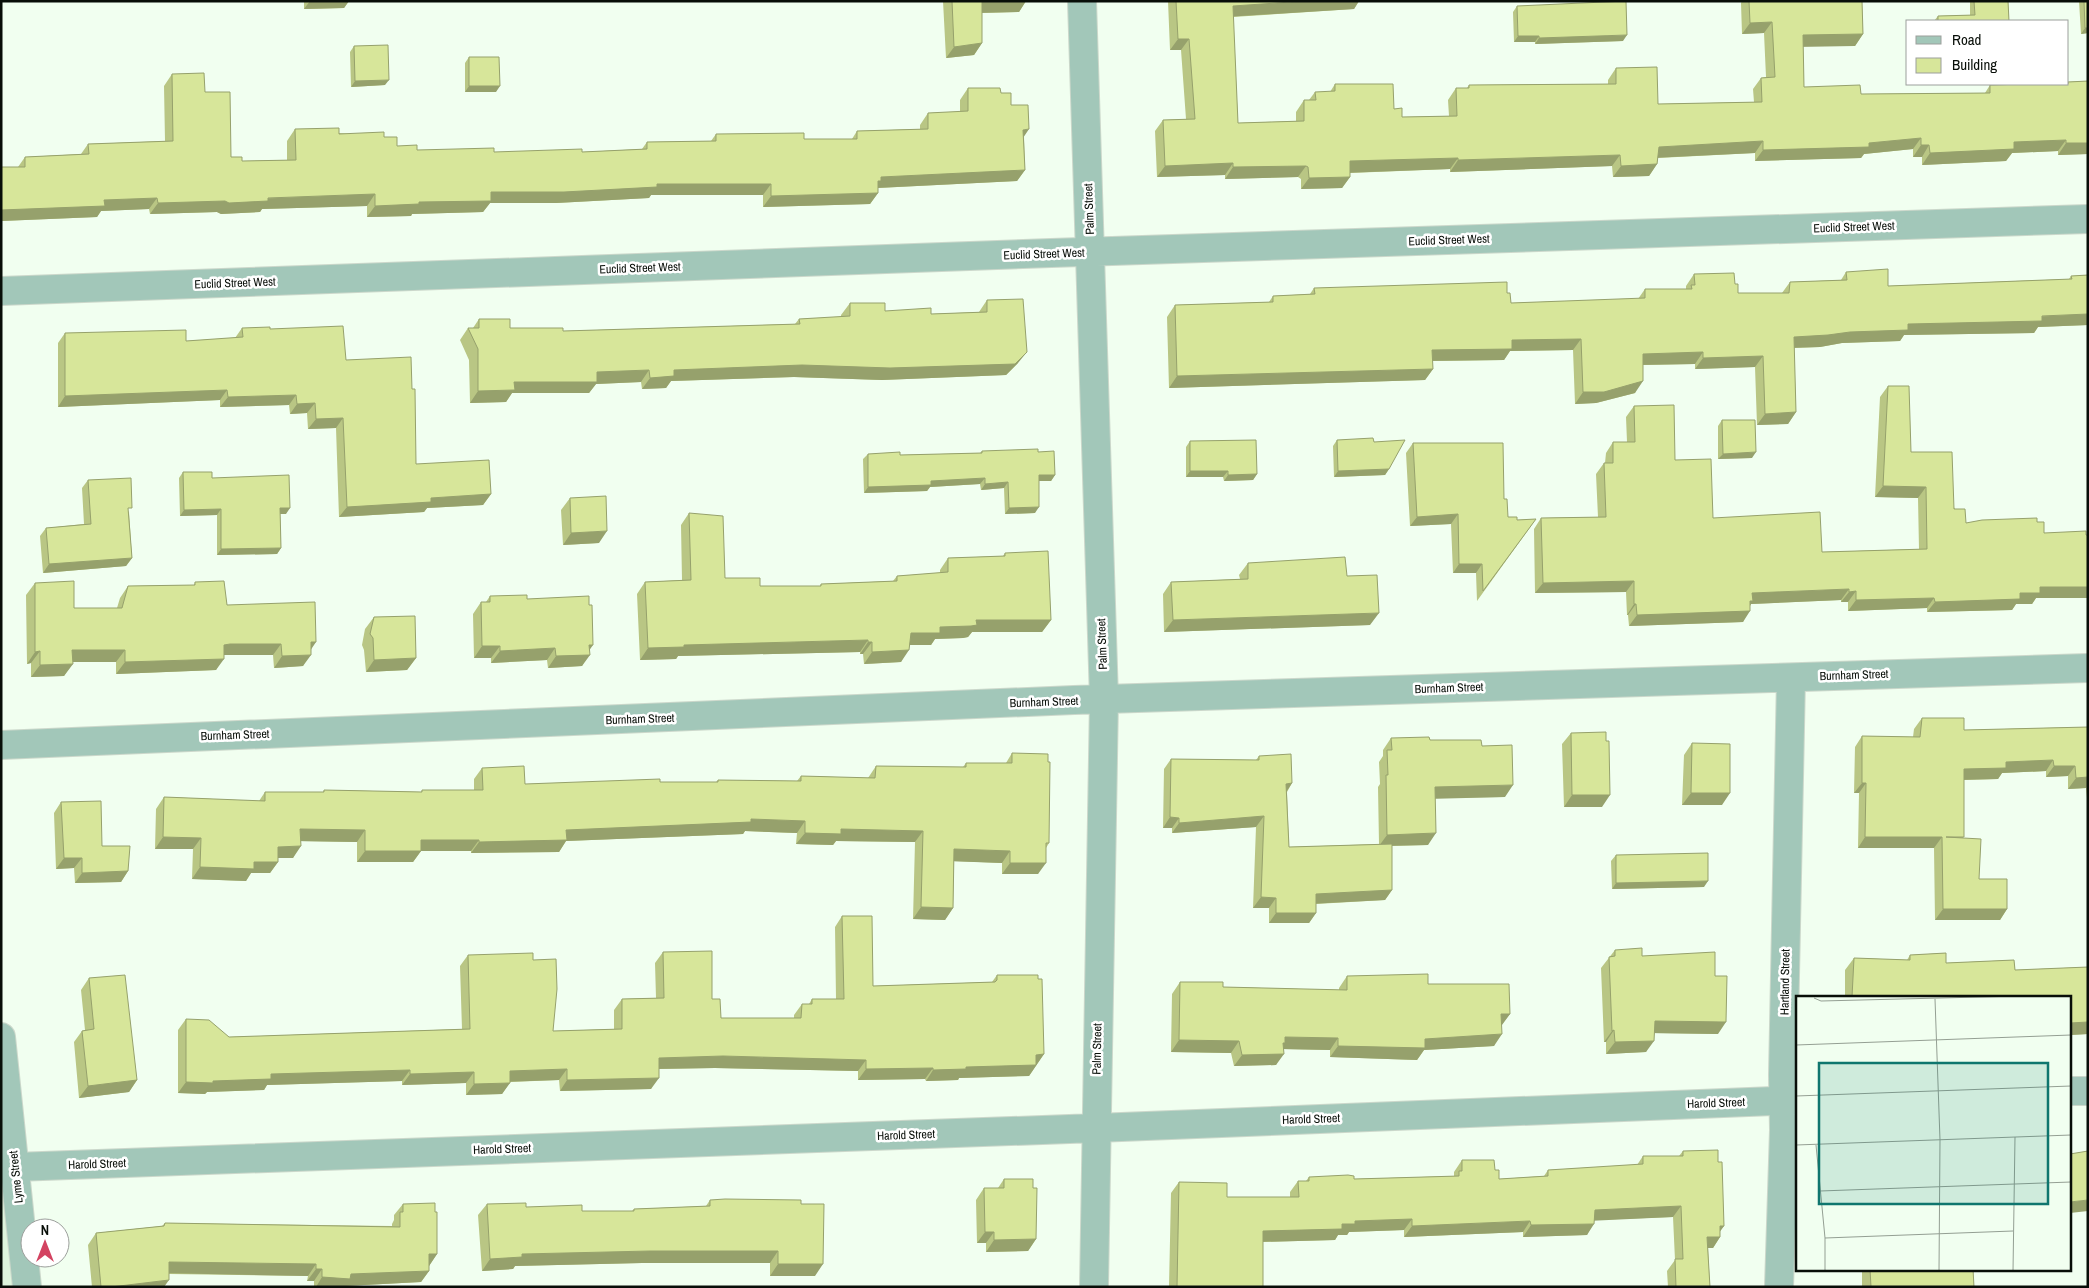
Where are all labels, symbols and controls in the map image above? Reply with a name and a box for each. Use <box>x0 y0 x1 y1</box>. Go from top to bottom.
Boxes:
legend <box>1906 20 2069 85</box>
text: Road <box>1952 29 1981 50</box>
text: Building <box>1952 54 1997 75</box>
street label: Palm Street <box>1080 183 1098 235</box>
street label: Euclid Street West <box>1813 218 1895 236</box>
street label: Euclid Street West <box>1408 231 1490 249</box>
street label: Euclid Street West <box>1003 245 1085 263</box>
street label: Euclid Street West <box>599 259 681 277</box>
street label: Euclid Street West <box>194 274 276 292</box>
street label: Palm Street <box>1093 618 1111 670</box>
street label: Burnham Street <box>1819 666 1889 684</box>
street label: Burnham Street <box>1414 679 1484 697</box>
street label: Burnham Street <box>1009 693 1079 711</box>
street label: Burnham Street <box>605 710 675 728</box>
street label: Burnham Street <box>200 726 270 744</box>
street label: Hartland Street <box>1776 949 1794 1015</box>
inset map <box>1796 996 2072 1270</box>
street label: Palm Street <box>1089 1023 1105 1075</box>
street label: Harold Street <box>1687 1094 1746 1112</box>
street label: Harold Street <box>1282 1110 1341 1128</box>
street label: Harold Street <box>877 1126 936 1144</box>
street label: Harold Street <box>473 1140 532 1158</box>
street label: Lyme Street <box>5 1150 27 1204</box>
street label: Harold Street <box>68 1155 127 1173</box>
north arrow <box>20 1218 70 1268</box>
text: N <box>41 1221 49 1239</box>

